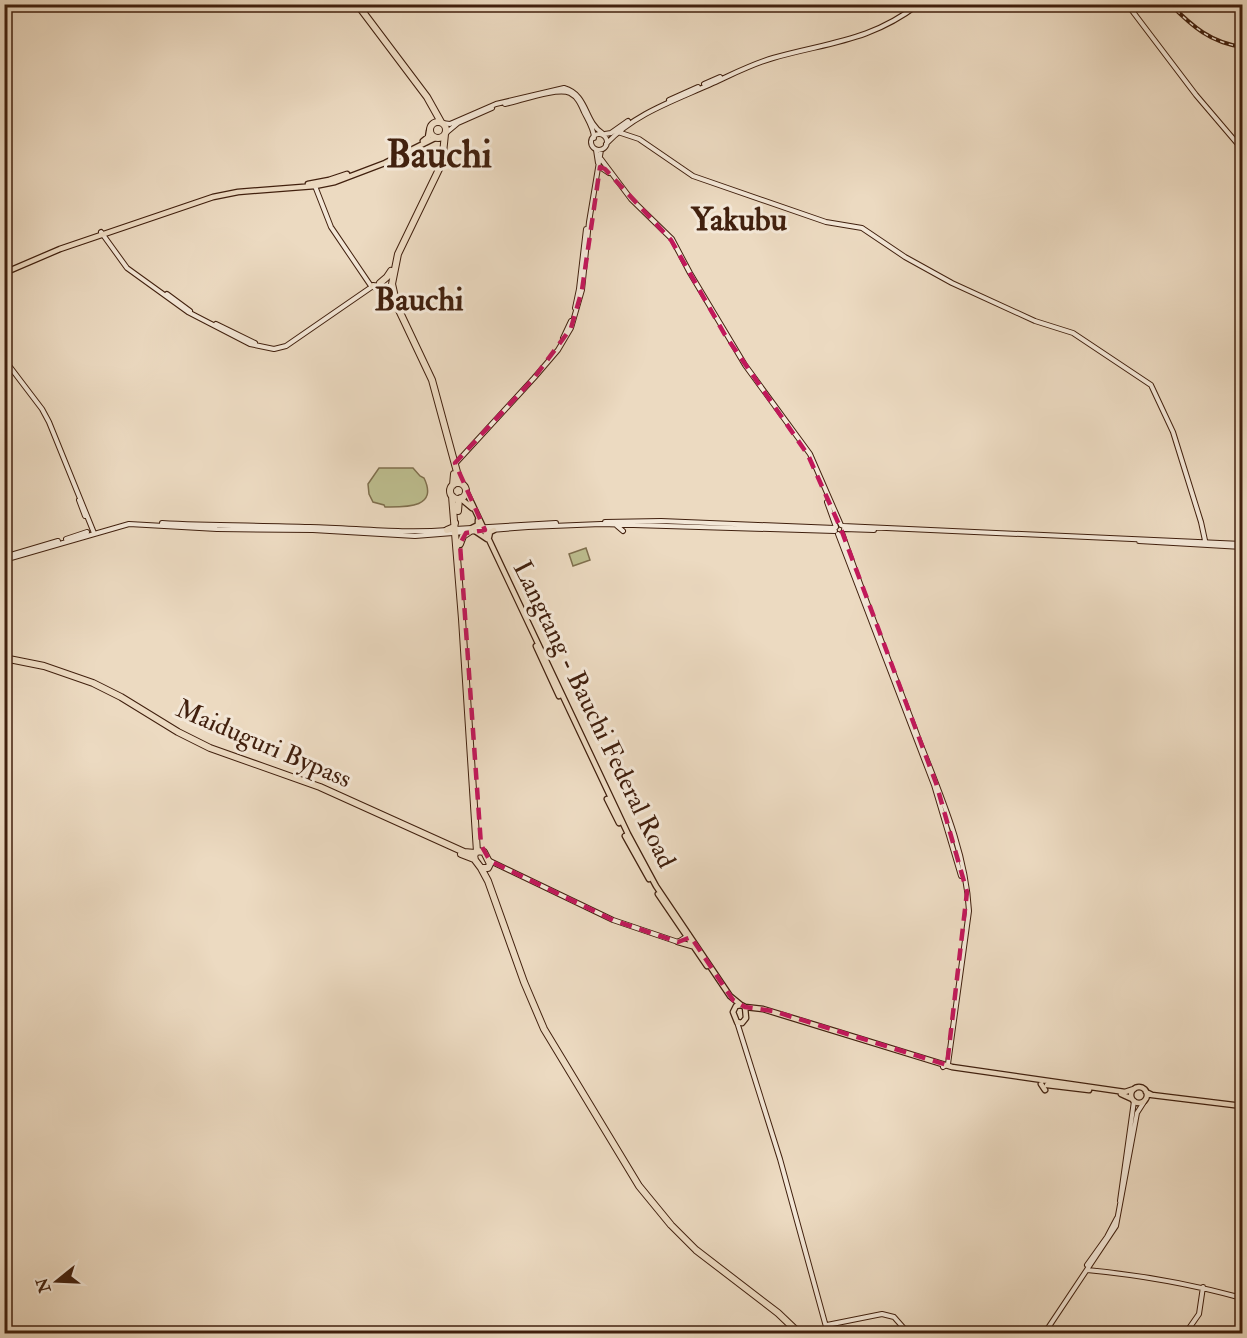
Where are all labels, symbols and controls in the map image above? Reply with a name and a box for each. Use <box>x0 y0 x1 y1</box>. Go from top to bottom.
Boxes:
district label: Bauchi <box>386 131 492 179</box>
district label: Yakubu <box>690 200 787 240</box>
district label: Bauchi <box>375 280 464 320</box>
street label: Langtang - Bauchi Federal Road <box>506 556 683 873</box>
street label: Maiduguri Bypass <box>171 693 356 796</box>
north arrow <box>27 1251 87 1311</box>
text: N <box>32 1275 56 1296</box>

